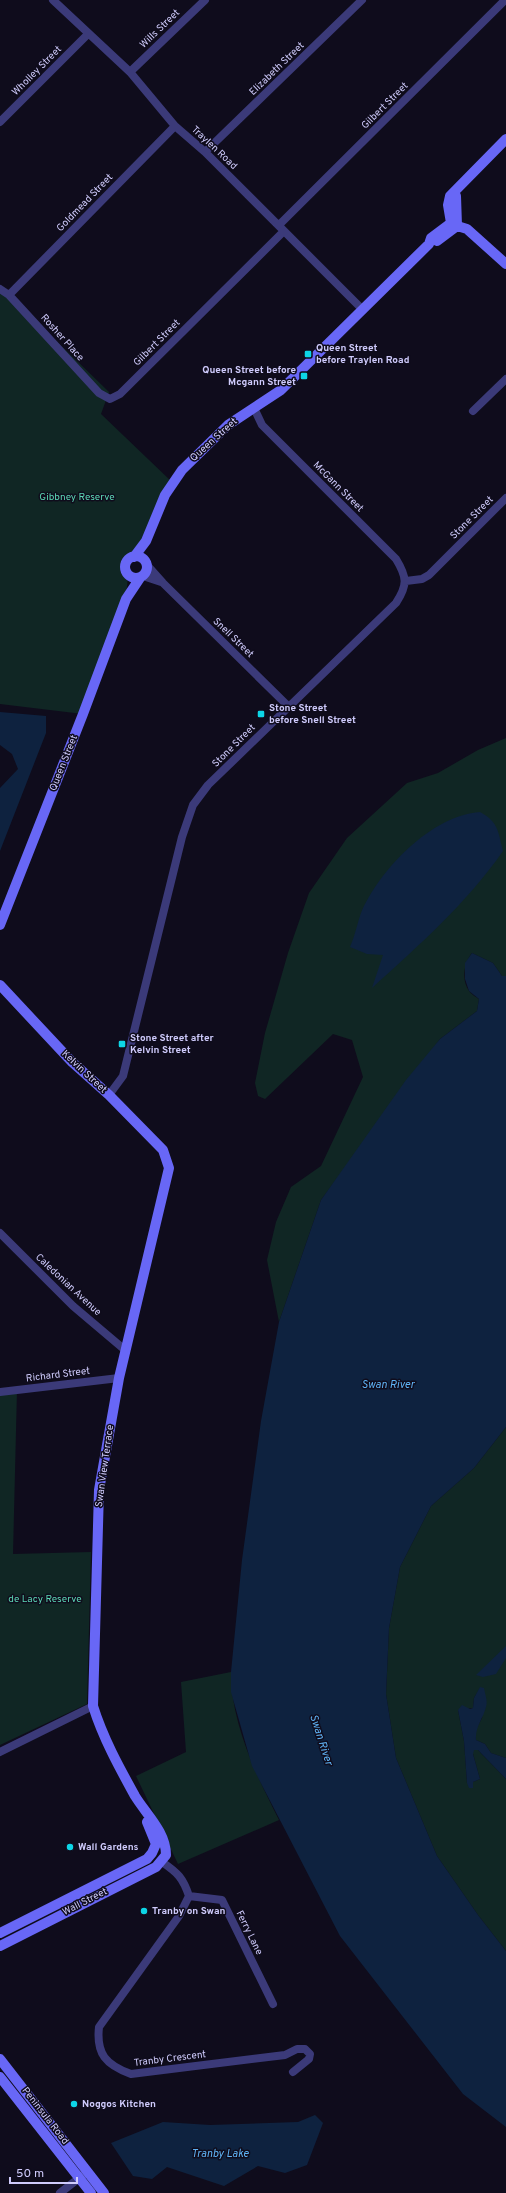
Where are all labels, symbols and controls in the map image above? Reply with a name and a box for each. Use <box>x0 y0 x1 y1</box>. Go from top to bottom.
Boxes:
street label: Wills Street <box>137 7 183 51</box>
street label: Elizabeth Street <box>247 39 307 99</box>
street label: Wholley Street <box>9 43 65 99</box>
street label: Gilbert Street <box>359 80 411 132</box>
street label: Traylen Road <box>188 123 240 173</box>
street label: Goldmead Street <box>54 171 116 235</box>
street label: Rosher Place <box>37 312 87 364</box>
street label: Gilbert Street <box>131 317 183 369</box>
place label: Queen Street before Traylen Road <box>316 342 409 367</box>
marker: Queen Street before Traylen Road <box>303 349 313 359</box>
place label: Queen Street before Mcgann Street <box>202 364 296 389</box>
marker: Queen Street before Mcgann Street <box>299 371 309 381</box>
street label: Queen Street <box>188 415 241 465</box>
street label: McGann Street <box>310 459 366 515</box>
park label: Gibbney Reserve <box>39 491 115 504</box>
street label: Stone Street <box>448 493 497 542</box>
street label: Snell Street <box>210 615 256 661</box>
place label: Stone Street before Snell Street <box>269 702 356 727</box>
marker: Stone Street before Snell Street <box>256 709 266 719</box>
street label: Stone Street <box>210 721 259 770</box>
street label: Queen Street <box>47 733 81 793</box>
place label: Stone Street after Kelvin Street <box>130 1032 215 1057</box>
marker: Stone Street after Kelvin Street <box>117 1039 127 1049</box>
street label: Kelvin Street <box>59 1048 110 1097</box>
street label: Caledonian Avenue <box>32 1251 104 1319</box>
street label: Richard Street <box>25 1365 91 1385</box>
water label: Swan River <box>362 1378 415 1392</box>
street label: Swan View Terrace <box>93 1424 117 1508</box>
park label: de Lacy Reserve <box>8 1593 82 1606</box>
water label: Swan River <box>306 1713 336 1768</box>
place label: Wall Gardens <box>78 1841 139 1854</box>
marker: Wall Gardens <box>65 1842 75 1852</box>
street label: Wall Street <box>60 1885 110 1919</box>
place label: Tranby on Swan <box>152 1905 226 1918</box>
marker: Tranby on Swan <box>139 1906 149 1916</box>
street label: Ferry Lane <box>233 1909 265 1957</box>
street label: Tranby Crescent <box>133 2048 207 2070</box>
street label: Peninsula Road <box>19 2085 71 2147</box>
place label: Noggos Kitchen <box>82 2098 156 2111</box>
marker: Noggos Kitchen <box>69 2099 79 2109</box>
water label: Tranby Lake <box>191 2147 249 2161</box>
scale bar <box>10 2159 77 2185</box>
text: 50 m <box>16 2166 44 2182</box>

